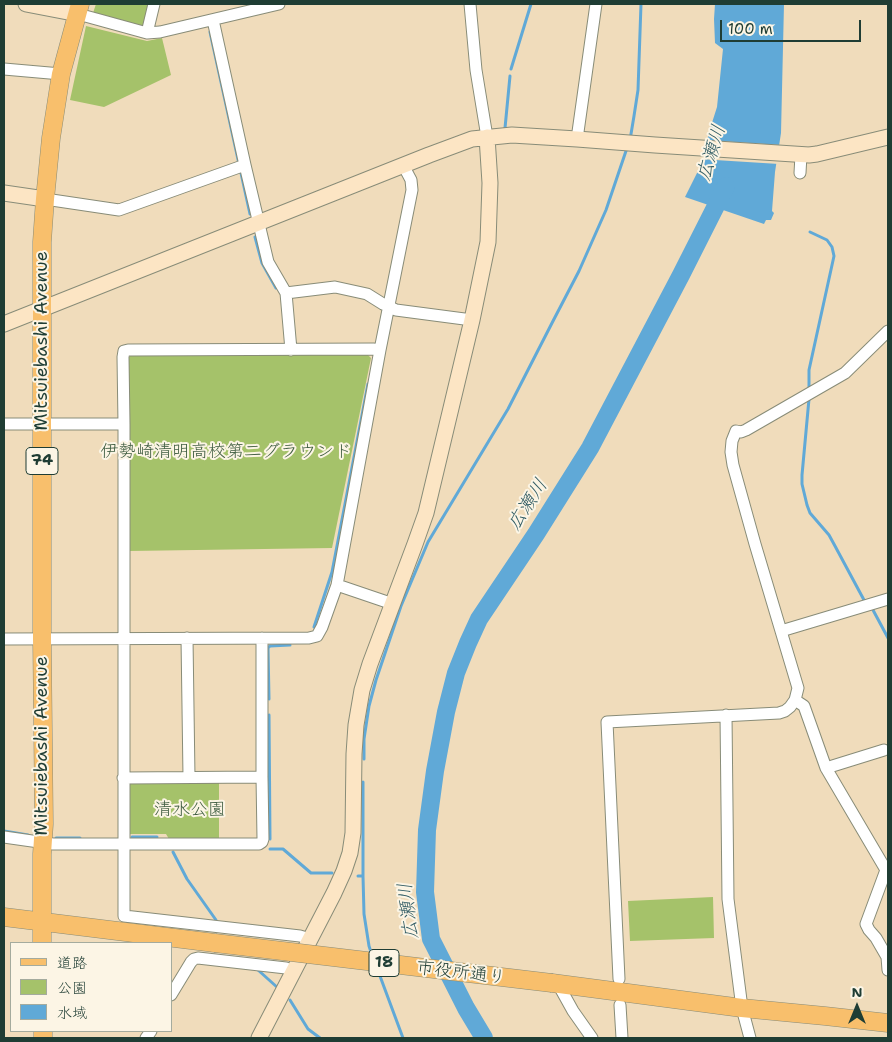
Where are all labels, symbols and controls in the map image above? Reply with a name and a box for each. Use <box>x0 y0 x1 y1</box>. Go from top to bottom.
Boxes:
scale bar <box>722 10 863 42</box>
text: 100 m <box>728 19 773 39</box>
water label: 広瀬川 <box>693 122 731 184</box>
street label: Mitsuiebashi Avenue <box>31 251 53 431</box>
park label: 伊勢崎清明高校第二グラウンド <box>100 441 352 463</box>
road number: 74 <box>26 448 58 474</box>
water label: 広瀬川 <box>503 475 553 535</box>
street label: Mitsuiebashi Avenue <box>31 656 53 836</box>
park label: 清水公園 <box>154 799 226 821</box>
water label: 広瀬川 <box>394 881 424 941</box>
legend <box>10 942 172 1032</box>
road number: 18 <box>369 950 399 976</box>
text: 道路 <box>57 953 87 973</box>
street label: 市役所通り <box>415 957 507 989</box>
text: 公園 <box>57 978 87 998</box>
north arrow <box>832 982 882 1032</box>
text: N <box>851 983 863 1001</box>
text: 水域 <box>57 1003 87 1023</box>

